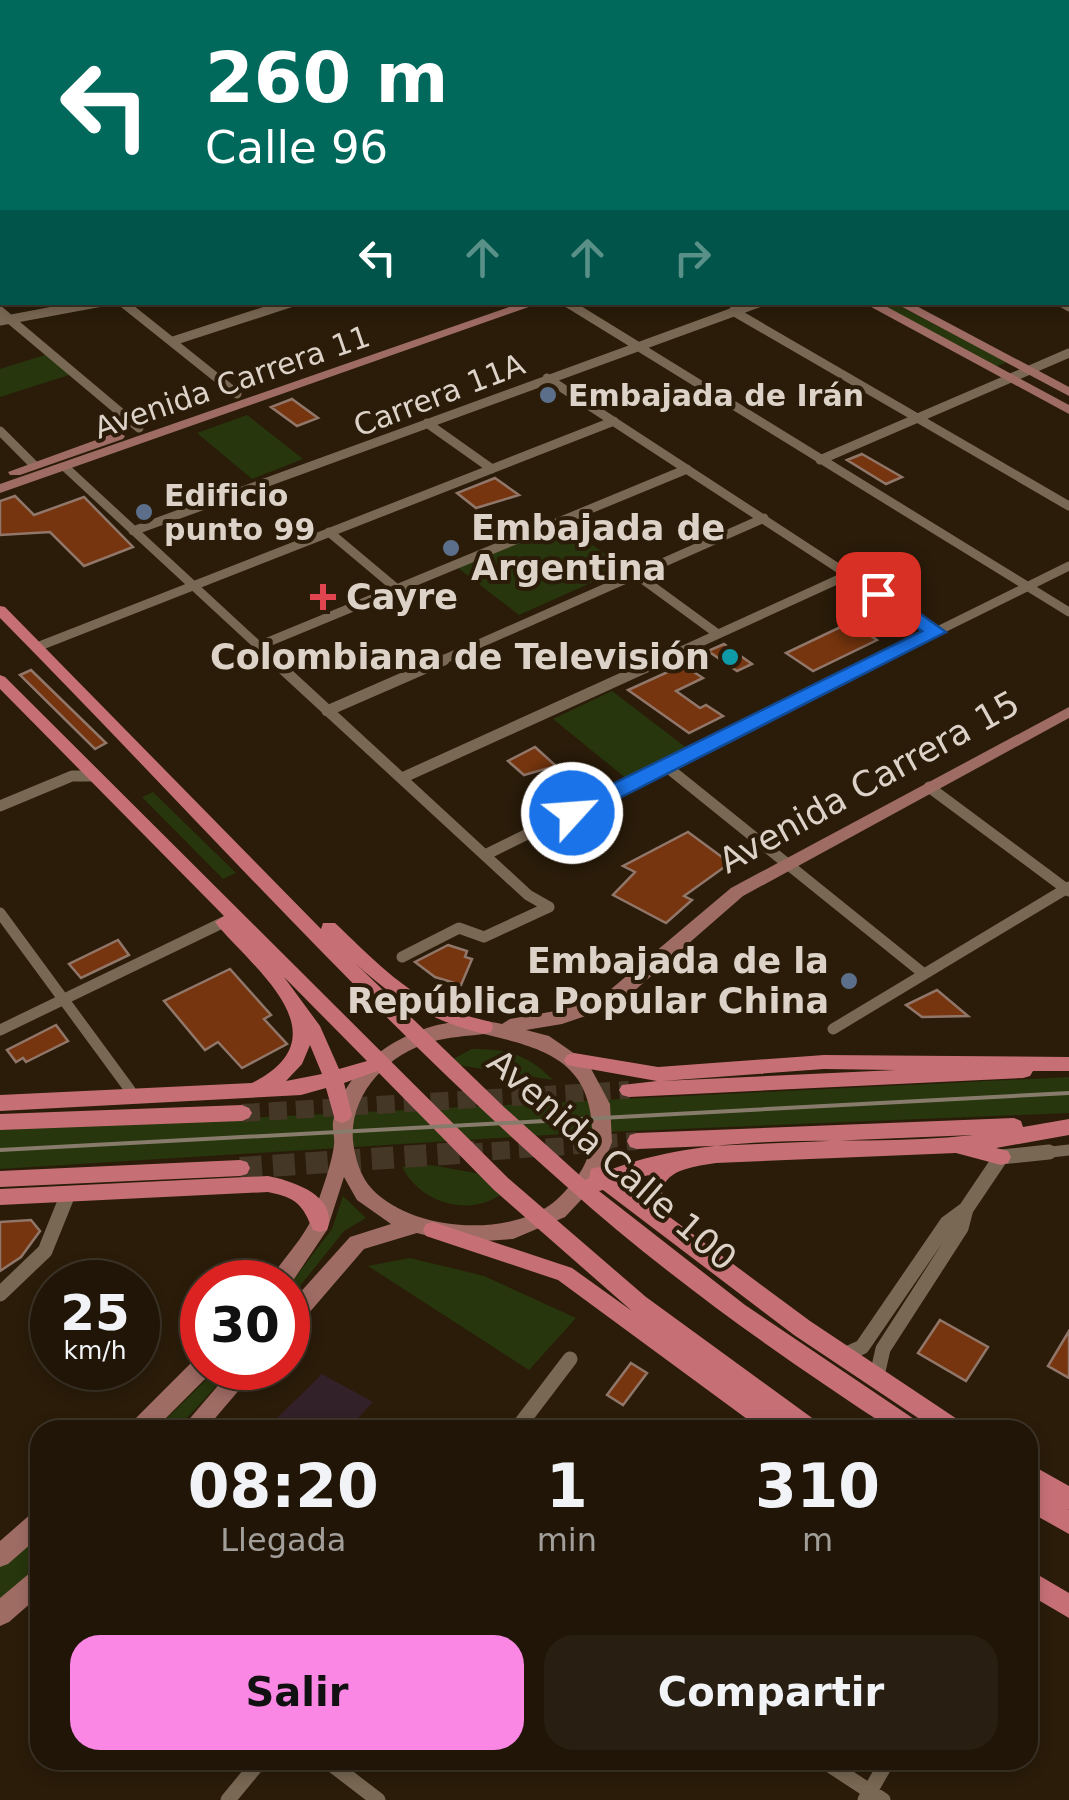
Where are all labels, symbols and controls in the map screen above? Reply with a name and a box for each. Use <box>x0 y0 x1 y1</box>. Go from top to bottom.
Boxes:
text: 260 m <box>205 37 448 119</box>
icon: left <box>40 40 170 170</box>
text: Calle 96 <box>205 121 388 174</box>
icon: left <box>350 230 405 285</box>
icon: ahead <box>455 230 510 285</box>
icon: ahead <box>560 230 615 285</box>
icon: right <box>665 230 720 285</box>
street label: Avenida Carrera 11 <box>90 318 374 446</box>
street label: Carrera 11A <box>349 346 530 444</box>
place label: Embajada de Irán <box>568 378 864 413</box>
marker: Embajada de Irán <box>537 384 559 406</box>
place label: Edificio punto 99 <box>164 478 315 547</box>
marker: Edificio punto 99 <box>133 501 155 523</box>
place label: Embajada de Argentina <box>471 508 725 588</box>
marker: Embajada de Argentina <box>440 537 462 559</box>
pin <box>836 552 921 637</box>
icon: arrive <box>851 567 906 622</box>
place label: Cayre <box>346 577 458 617</box>
marker: Cayre <box>310 584 336 610</box>
place label: Colombiana de Televisión <box>210 637 710 677</box>
marker: Colombiana de Televisión <box>719 646 741 668</box>
street label: Avenida Carrera 15 <box>712 683 1026 881</box>
position arrow <box>520 761 624 865</box>
place label: Embajada de la República Popular China <box>347 941 829 1021</box>
marker: Embajada de la República Popular China <box>838 970 860 992</box>
street label: Avenida Calle 100 <box>480 1041 744 1279</box>
speed limit sign: 30 <box>180 1260 310 1390</box>
text: 25 <box>60 1284 130 1342</box>
text: km/h <box>63 1336 127 1365</box>
text: 08:20 <box>188 1451 379 1521</box>
text: 1 <box>546 1451 588 1521</box>
text: 310 <box>755 1451 880 1521</box>
text: Llegada <box>220 1521 346 1559</box>
text: min <box>537 1521 597 1559</box>
text: m <box>802 1521 833 1559</box>
button: Salir <box>70 1635 524 1750</box>
button: Compartir <box>544 1635 998 1750</box>

